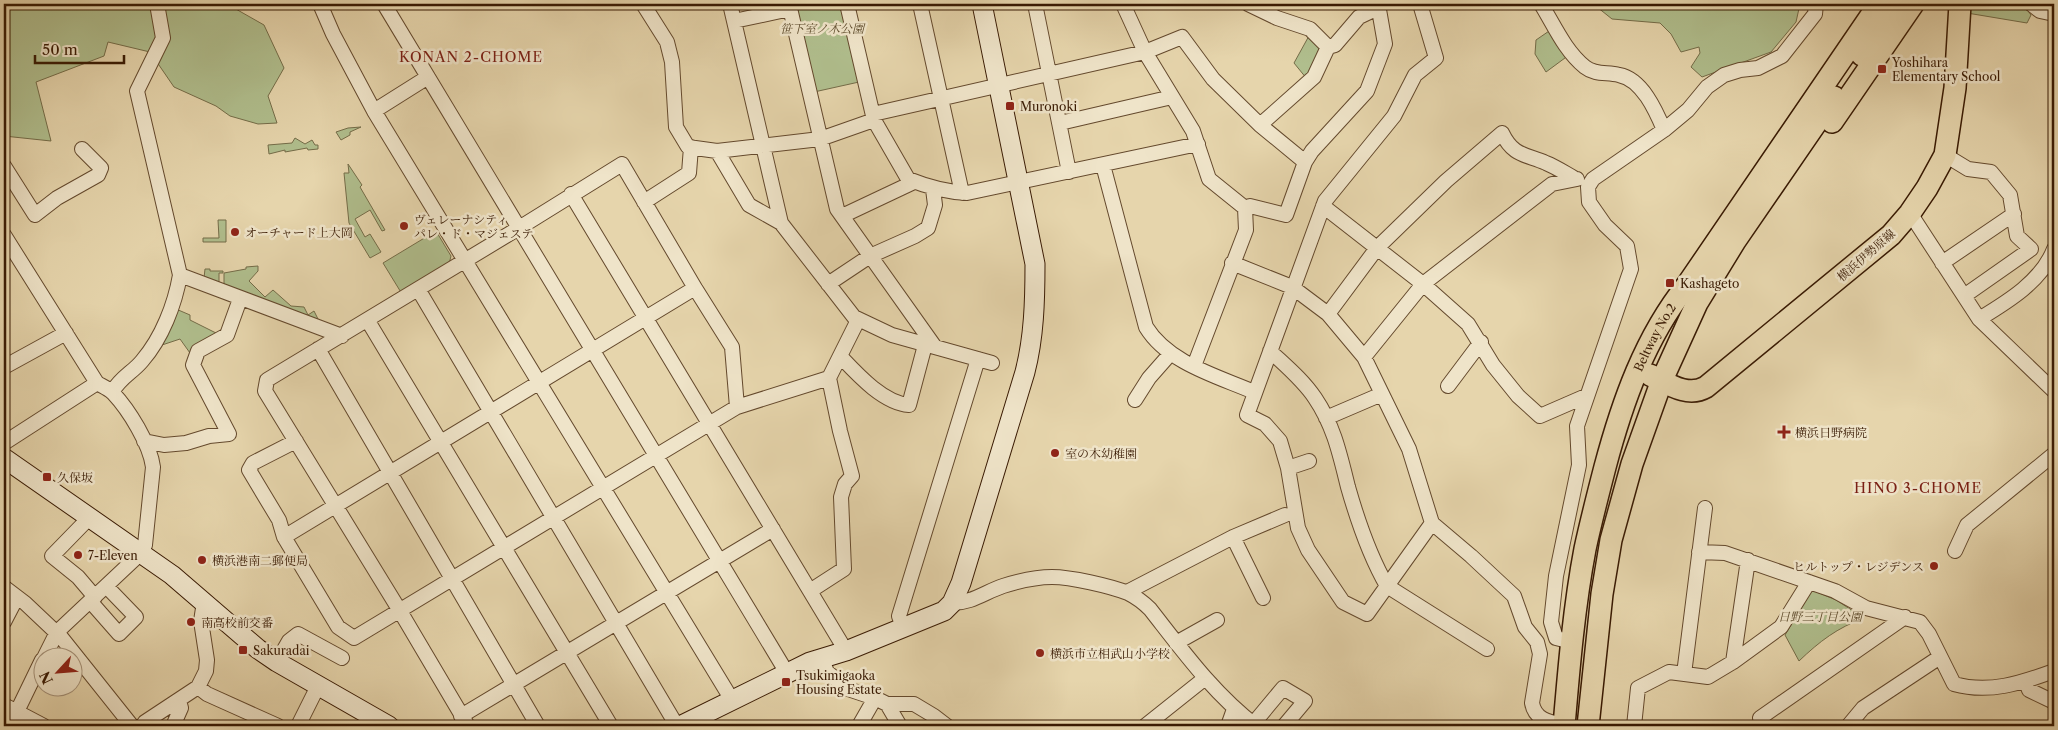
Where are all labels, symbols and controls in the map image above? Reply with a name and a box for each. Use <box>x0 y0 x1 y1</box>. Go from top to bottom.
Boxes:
park label: 笹下室ノ木公園 <box>780 21 866 36</box>
scale bar <box>35 32 124 64</box>
text: 50 m <box>42 40 78 59</box>
district label: KONAN 2-CHOME <box>399 48 543 66</box>
place label: Yoshihara Elementary School <box>1891 55 2001 84</box>
marker: Yoshihara Elementary School <box>1876 63 1888 75</box>
place label: Muronoki <box>1020 99 1077 114</box>
marker: Muronoki <box>1004 100 1016 112</box>
place label: ヴェレーナシティ パレ・ド・マジェステ <box>414 212 534 241</box>
marker: ヴェレーナシティ パレ・ド・マジェステ <box>398 220 410 232</box>
place label: オーチャード上大岡 <box>245 225 353 240</box>
marker: オーチャード上大岡 <box>229 226 241 238</box>
street label: 横浜伊勢原線 <box>1834 226 1898 284</box>
place label: Kashageto <box>1680 276 1739 291</box>
marker: Kashageto <box>1664 277 1676 289</box>
street label: Beltway No.2 <box>1630 300 1679 374</box>
marker: 横浜日野病院 <box>1777 425 1791 439</box>
place label: 横浜日野病院 <box>1795 425 1867 440</box>
place label: 室の木幼稚園 <box>1065 446 1137 461</box>
marker: 室の木幼稚園 <box>1049 447 1061 459</box>
place label: 久保坂 <box>57 470 93 485</box>
marker: 久保坂 <box>41 471 53 483</box>
district label: HINO 3-CHOME <box>1854 479 1982 497</box>
place label: 7-Eleven <box>88 548 138 563</box>
marker: 7-Eleven <box>72 549 84 561</box>
place label: 横浜港南二郵便局 <box>212 553 308 568</box>
marker: 横浜港南二郵便局 <box>196 554 208 566</box>
place label: ヒルトップ・レジデンス <box>1793 559 1924 574</box>
marker: ヒルトップ・レジデンス <box>1928 560 1940 572</box>
park label: 日野三丁目公園 <box>1778 609 1864 624</box>
place label: 南高校前交番 <box>201 615 273 630</box>
marker: 南高校前交番 <box>185 616 197 628</box>
place label: Sakuradai <box>253 643 310 658</box>
marker: Sakuradai <box>237 644 249 656</box>
place label: 横浜市立相武山小学校 <box>1050 646 1170 661</box>
marker: 横浜市立相武山小学校 <box>1034 647 1046 659</box>
north arrow <box>32 648 82 698</box>
text: N <box>36 668 57 687</box>
place label: Tsukimigaoka Housing Estate <box>796 668 882 697</box>
marker: Tsukimigaoka Housing Estate <box>780 676 792 688</box>

